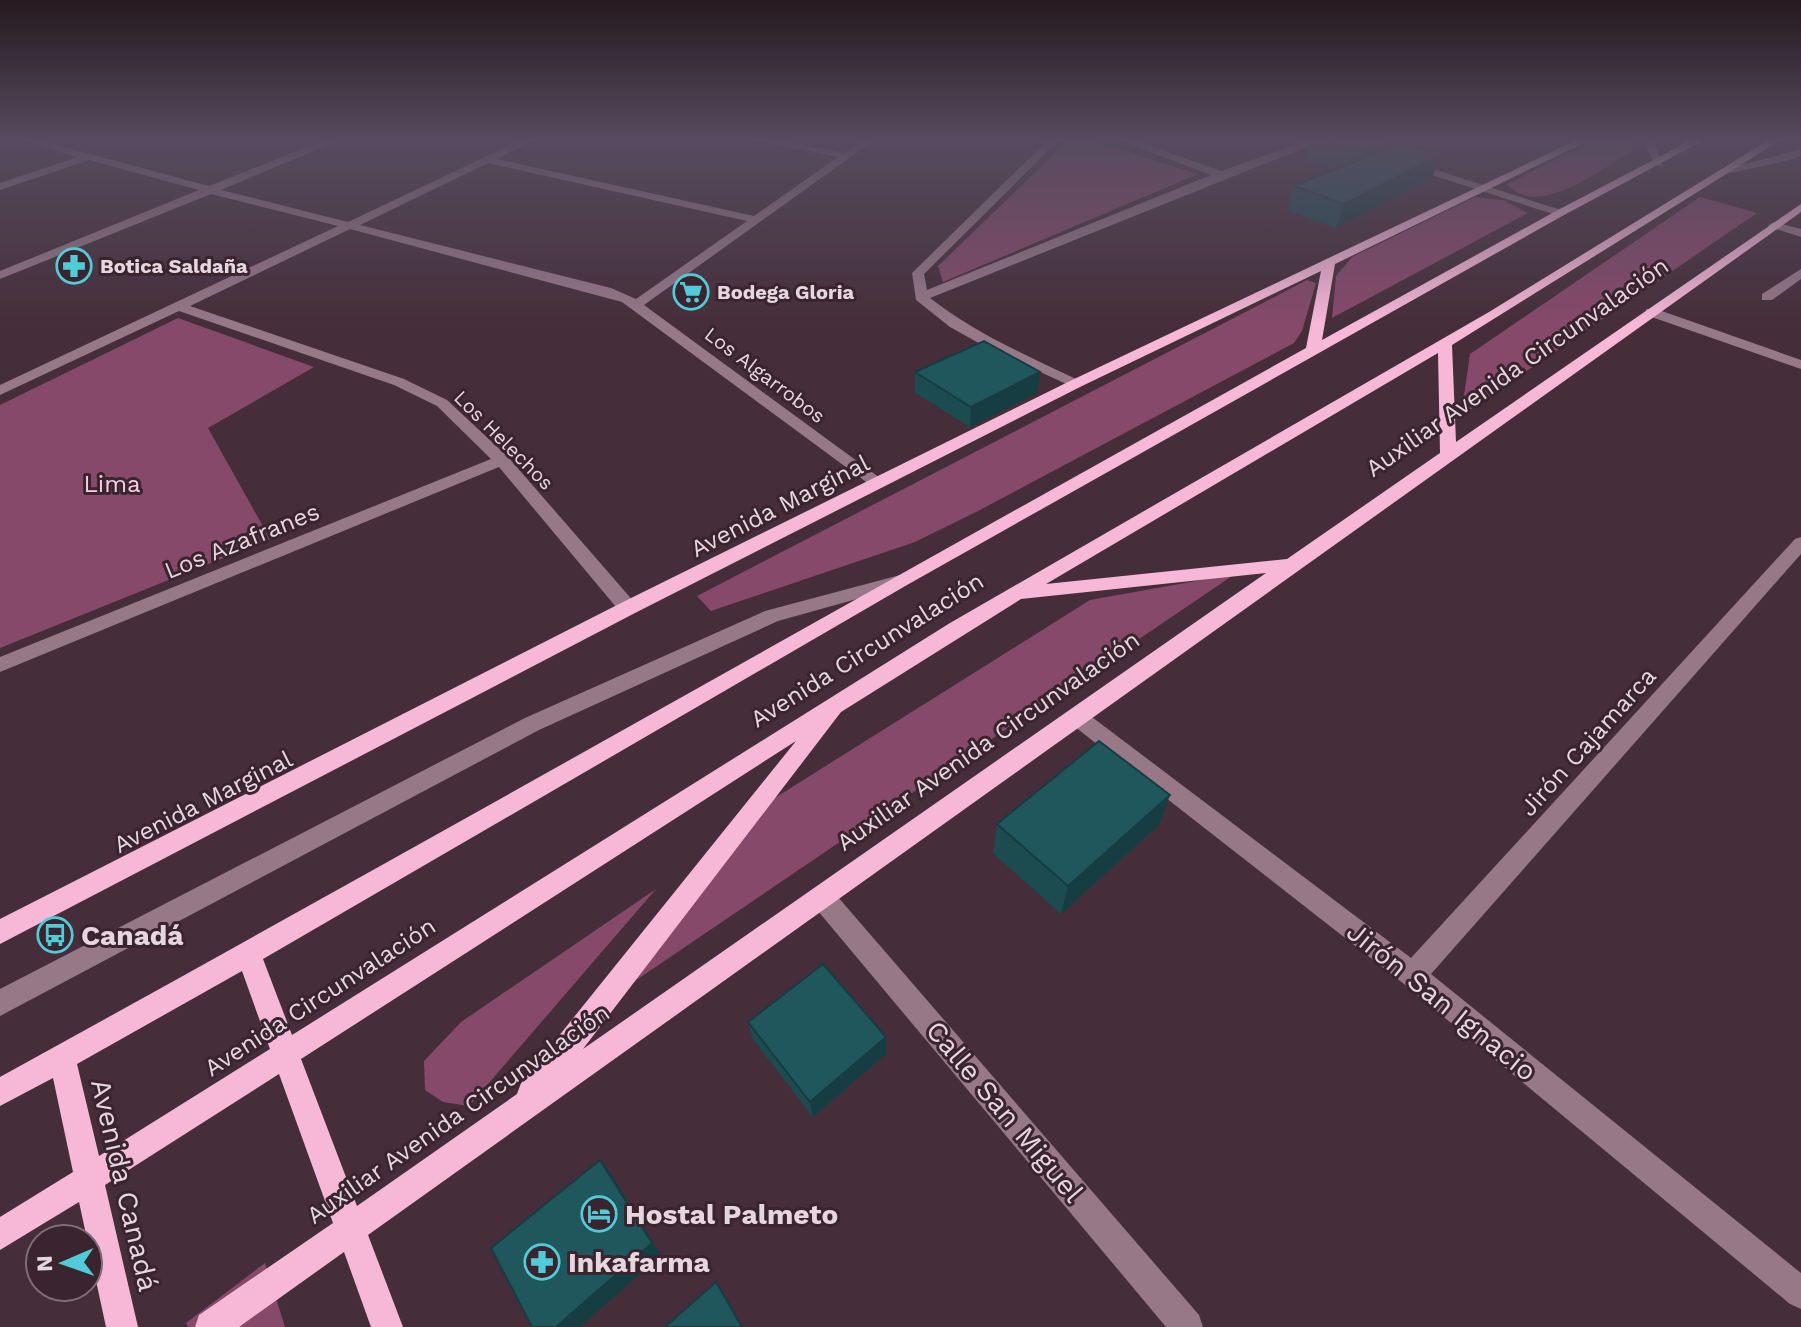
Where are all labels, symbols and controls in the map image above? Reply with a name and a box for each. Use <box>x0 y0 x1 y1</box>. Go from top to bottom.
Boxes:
pharmacy icon: Botica Saldaña <box>55 247 93 285</box>
street label: Auxiliar Avenida Circunvalación <box>1360 251 1674 483</box>
place label: Botica Saldaña <box>100 254 248 278</box>
supermarket icon: Bodega Gloria <box>672 273 710 311</box>
place label: Bodega Gloria <box>717 280 854 304</box>
street label: Los Algarrobos <box>700 322 830 428</box>
street label: Los Helechos <box>449 385 559 495</box>
street label: Avenida Marginal <box>686 449 875 563</box>
park label: Lima <box>83 470 141 498</box>
street label: Los Azafranes <box>161 497 323 585</box>
street label: Avenida Circunvalación <box>745 567 989 733</box>
street label: Auxiliar Avenida Circunvalación <box>831 625 1145 857</box>
street label: Jirón Cajamarca <box>1514 662 1662 822</box>
street label: Avenida Marginal <box>109 745 298 859</box>
street label: Avenida Circunvalación <box>199 912 441 1082</box>
street label: Jirón San Ignacio <box>1340 915 1543 1088</box>
bus stop icon: Canadá <box>36 916 74 954</box>
place label: Canadá <box>81 919 184 952</box>
street label: Auxiliar Avenida Circunvalación <box>301 998 615 1230</box>
street label: Calle San Miguel <box>919 1014 1090 1209</box>
street label: Avenida Canadá <box>84 1076 165 1295</box>
hotel icon: Hostal Palmeto <box>580 1195 618 1233</box>
place label: Hostal Palmeto <box>625 1198 838 1231</box>
north arrow <box>24 1223 104 1303</box>
pharmacy icon: Inkafarma <box>523 1243 561 1281</box>
place label: Inkafarma <box>568 1246 711 1279</box>
text: N <box>32 1255 57 1272</box>

